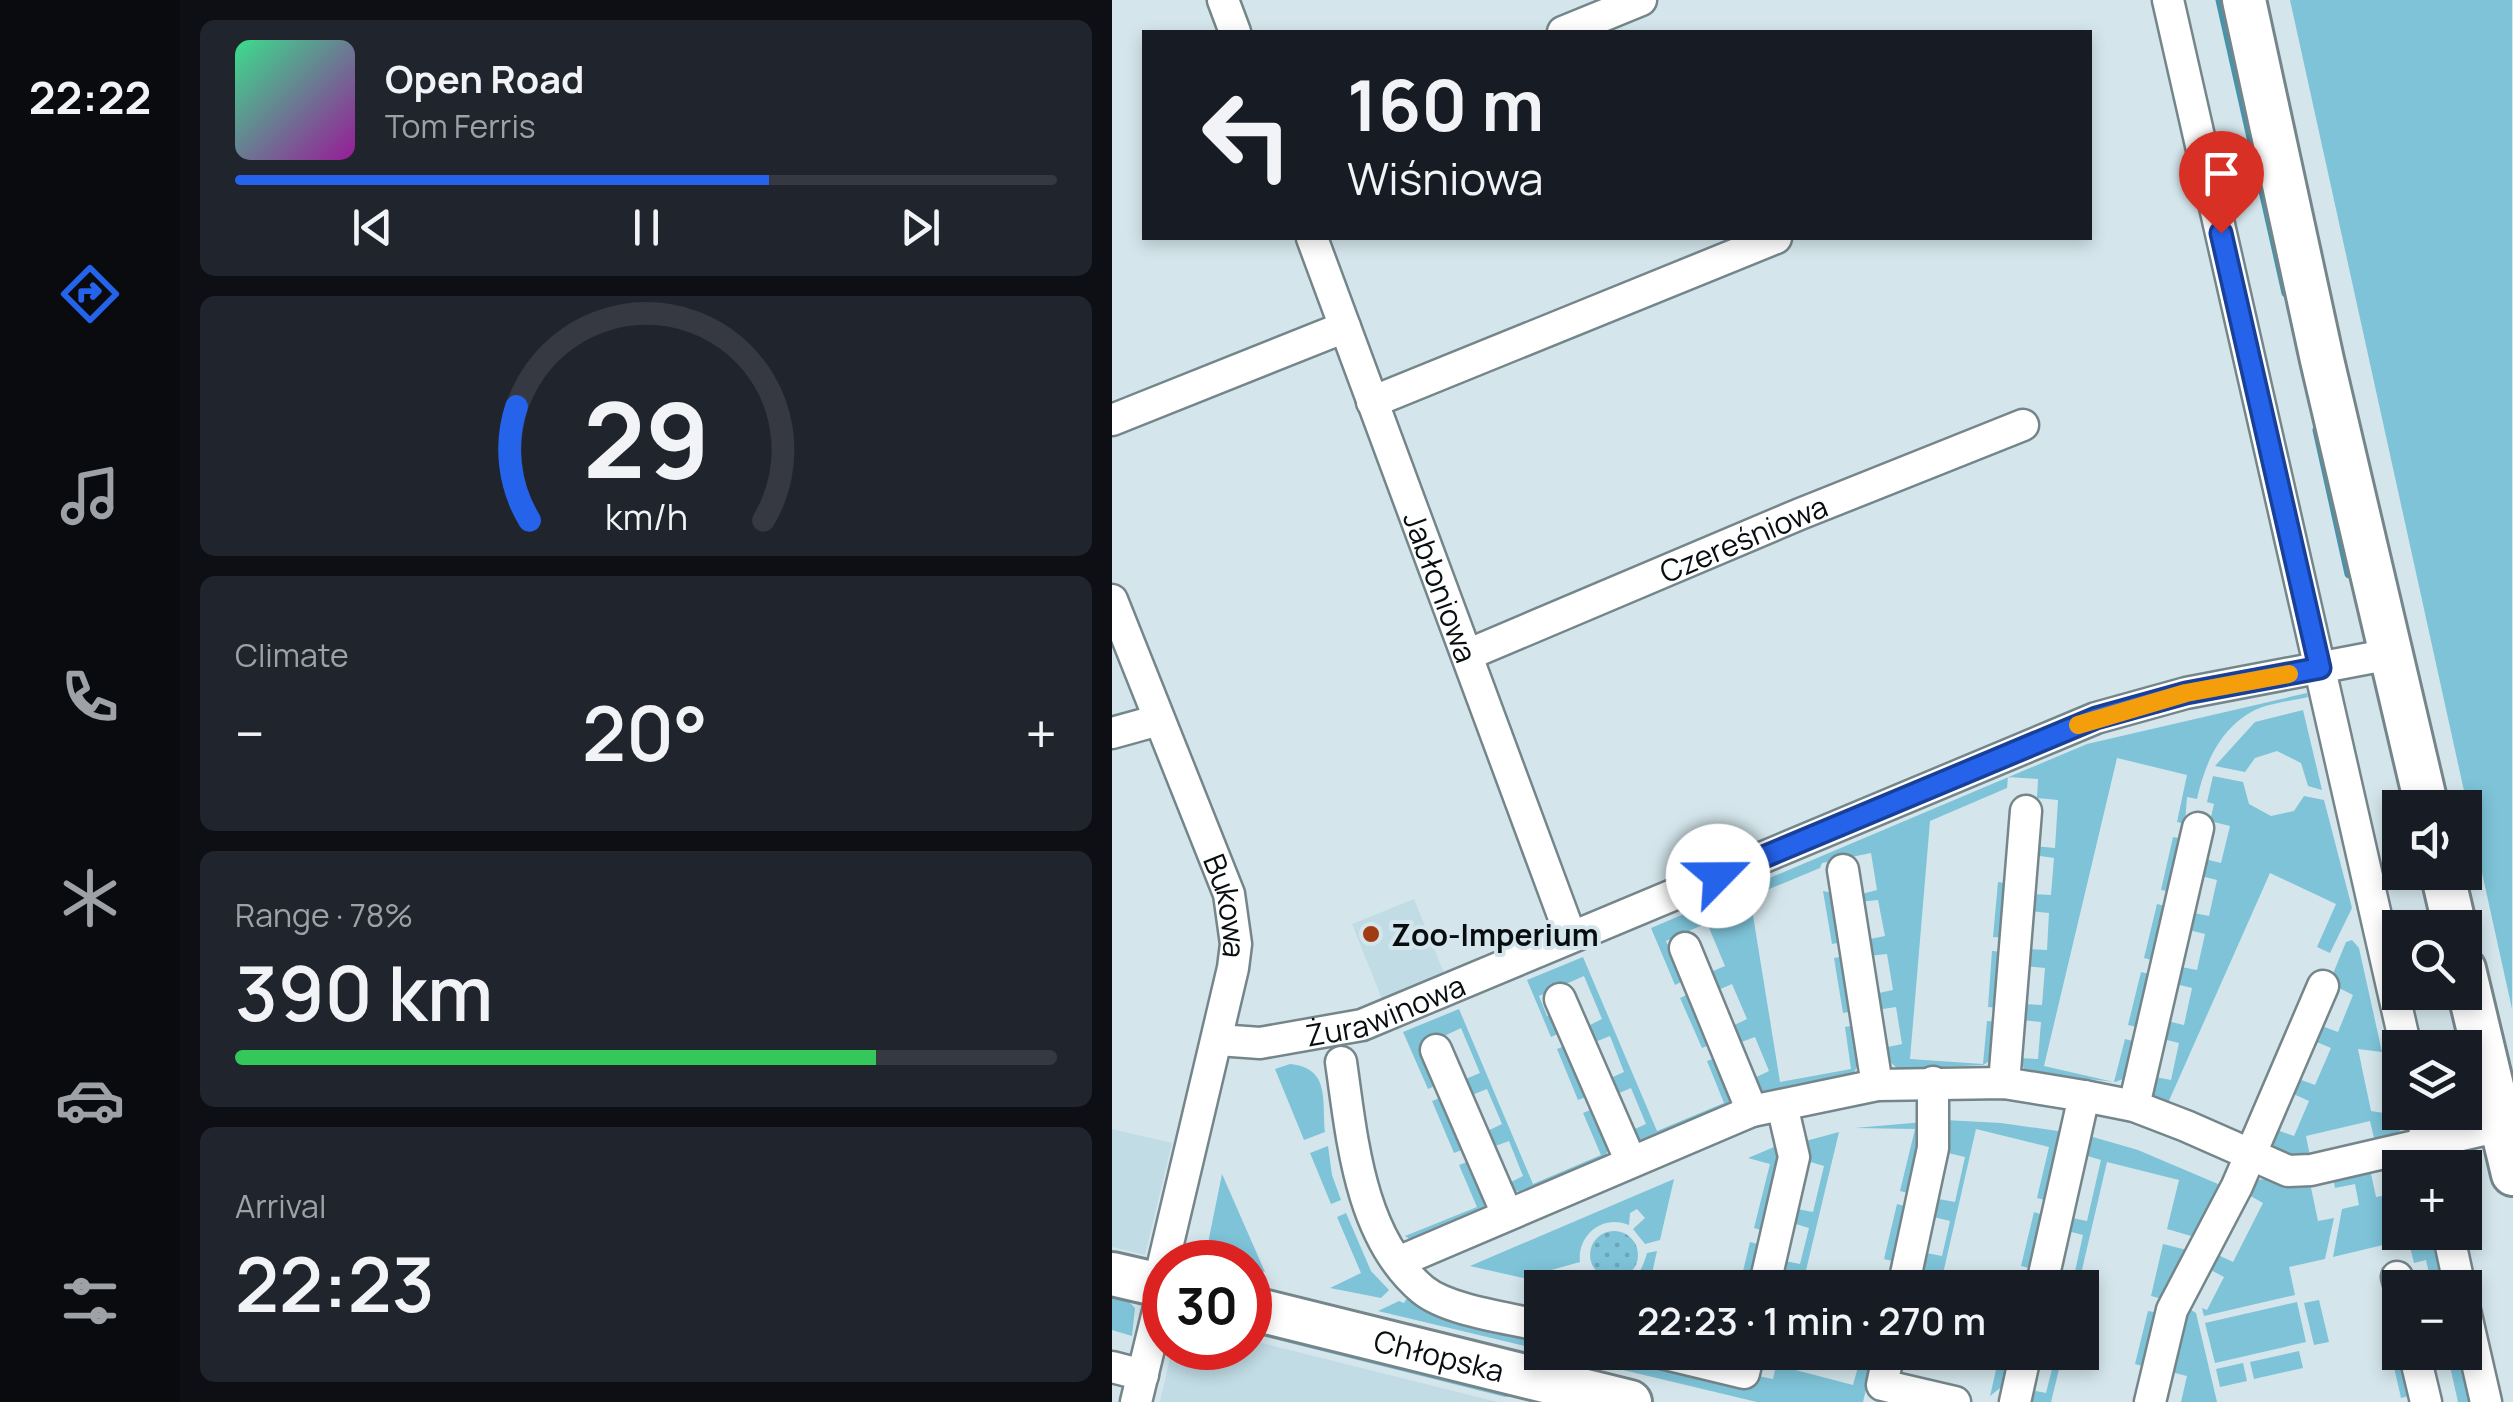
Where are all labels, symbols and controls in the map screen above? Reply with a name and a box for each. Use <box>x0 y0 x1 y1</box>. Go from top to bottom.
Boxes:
text: Open Road <box>385 52 584 104</box>
text: 160 m <box>1347 56 1544 152</box>
text: 22:22 <box>29 66 151 128</box>
icon: left <box>1182 70 1312 200</box>
text: Tom Ferris <box>385 104 536 148</box>
pin <box>2179 131 2264 234</box>
icon: arrive <box>2194 146 2249 201</box>
text: Wiśniowa <box>1347 147 1543 209</box>
icon: previous <box>345 200 400 255</box>
icon: pause <box>619 200 674 255</box>
icon: next <box>893 200 948 255</box>
icon: directions <box>55 259 125 329</box>
text: 29 <box>583 367 709 509</box>
icon: music <box>55 461 125 531</box>
street label: Czereśniowa <box>1653 485 1833 592</box>
text: km/h <box>604 492 688 541</box>
street label: Jabłoniowa <box>1395 506 1488 668</box>
text: Climate <box>235 633 349 677</box>
icon: phone <box>55 662 125 732</box>
text: 20° <box>582 681 708 784</box>
text: − <box>235 695 265 771</box>
text: + <box>1025 695 1057 771</box>
map controls <box>2382 790 2482 1370</box>
button: sound <box>2382 790 2482 890</box>
position arrow <box>1666 824 1770 928</box>
street label: Bukowa <box>1194 848 1257 961</box>
icon: climate <box>55 863 125 933</box>
text: Range · 78% <box>235 893 413 937</box>
button: search <box>2382 910 2482 1010</box>
place label: Zoo-Imperium <box>1391 914 1599 955</box>
marker: Zoo-Imperium <box>1360 923 1382 945</box>
text: 390 km <box>235 941 493 1044</box>
street label: Żurawinowa <box>1302 964 1471 1055</box>
button: layers <box>2382 1030 2482 1130</box>
icon: car <box>55 1065 125 1135</box>
button: + <box>2382 1150 2482 1250</box>
text: Arrival <box>235 1184 326 1228</box>
text: 22:23 <box>235 1232 435 1335</box>
speed limit sign: 30 <box>1142 1240 1272 1370</box>
icon: filters <box>55 1266 125 1336</box>
button: − <box>2382 1270 2482 1370</box>
text: 22:23 · 1 min · 270 m <box>1637 1294 1986 1346</box>
street label: Chłopska <box>1370 1319 1509 1391</box>

